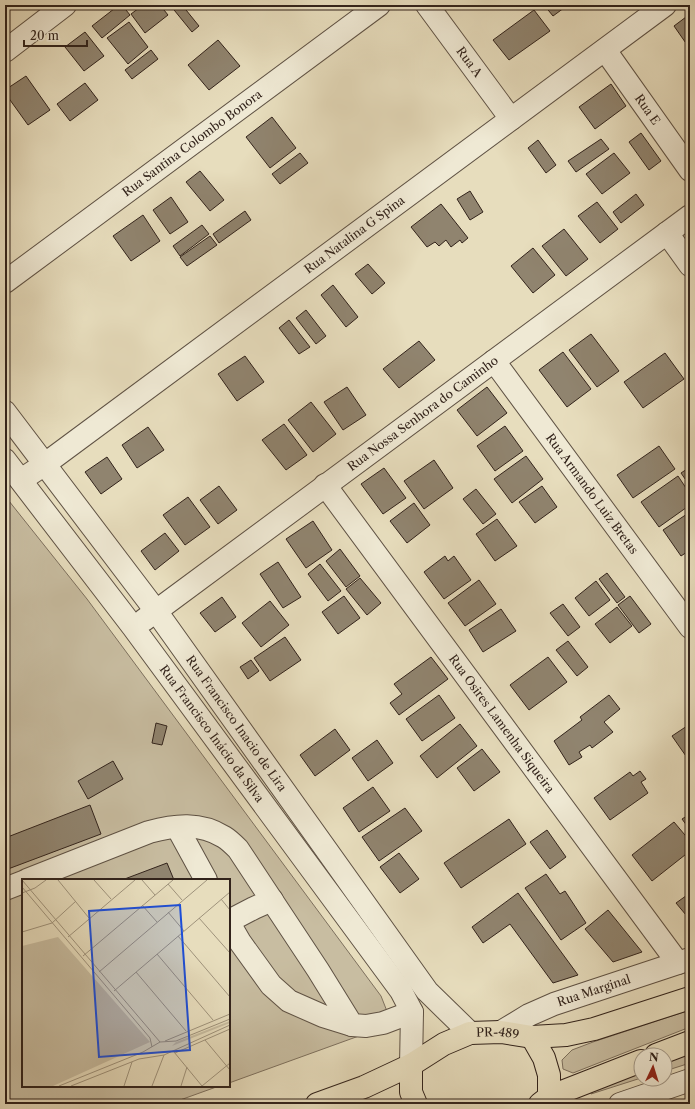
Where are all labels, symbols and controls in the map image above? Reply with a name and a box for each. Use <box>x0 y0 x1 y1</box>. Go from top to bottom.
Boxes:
scale bar <box>24 22 87 48</box>
text: 20 m <box>30 28 59 43</box>
street label: Rua A <box>453 44 486 81</box>
street label: Rua Santina Colombo Bonora <box>119 86 265 200</box>
street label: Rua E <box>632 91 664 127</box>
street label: Rua Natalina G Spina <box>301 192 408 277</box>
street label: Rua Nossa Senhora do Caminho <box>344 352 501 474</box>
street label: Rua Armando Luiz Bretas <box>543 430 642 557</box>
street label: Rua Osires Lamenha Siqueira <box>446 651 558 796</box>
street label: Rua Francisco Inacio de Lira <box>183 652 291 795</box>
street label: Rua Francisco Inácio da Silva <box>157 662 268 806</box>
inset map <box>22 879 230 1087</box>
street label: Rua Marginal <box>555 971 633 1009</box>
street label: PR-489 <box>476 1024 520 1042</box>
north arrow <box>633 1047 673 1087</box>
text: N <box>648 1050 659 1064</box>

